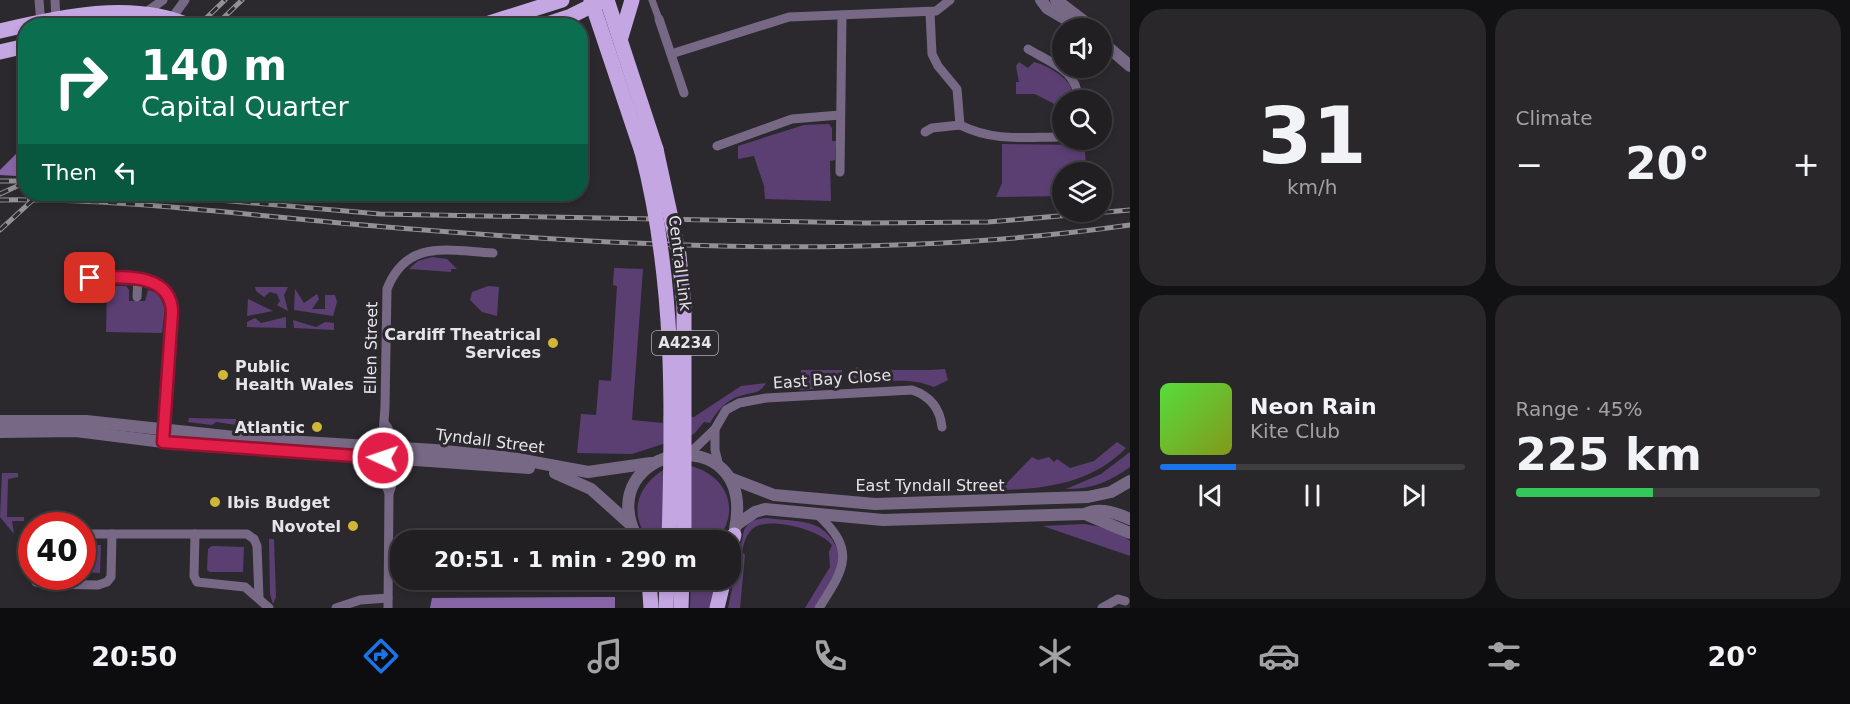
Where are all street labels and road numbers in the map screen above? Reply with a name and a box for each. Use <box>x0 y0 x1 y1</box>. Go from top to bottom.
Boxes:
street label: Central Link <box>665 214 695 313</box>
street label: Ellen Street <box>361 301 381 395</box>
road number: A4234 <box>652 331 718 355</box>
street label: East Bay Close <box>772 365 892 393</box>
street label: Tyndall Street <box>434 425 545 457</box>
street label: East Tyndall Street <box>855 476 1005 495</box>

